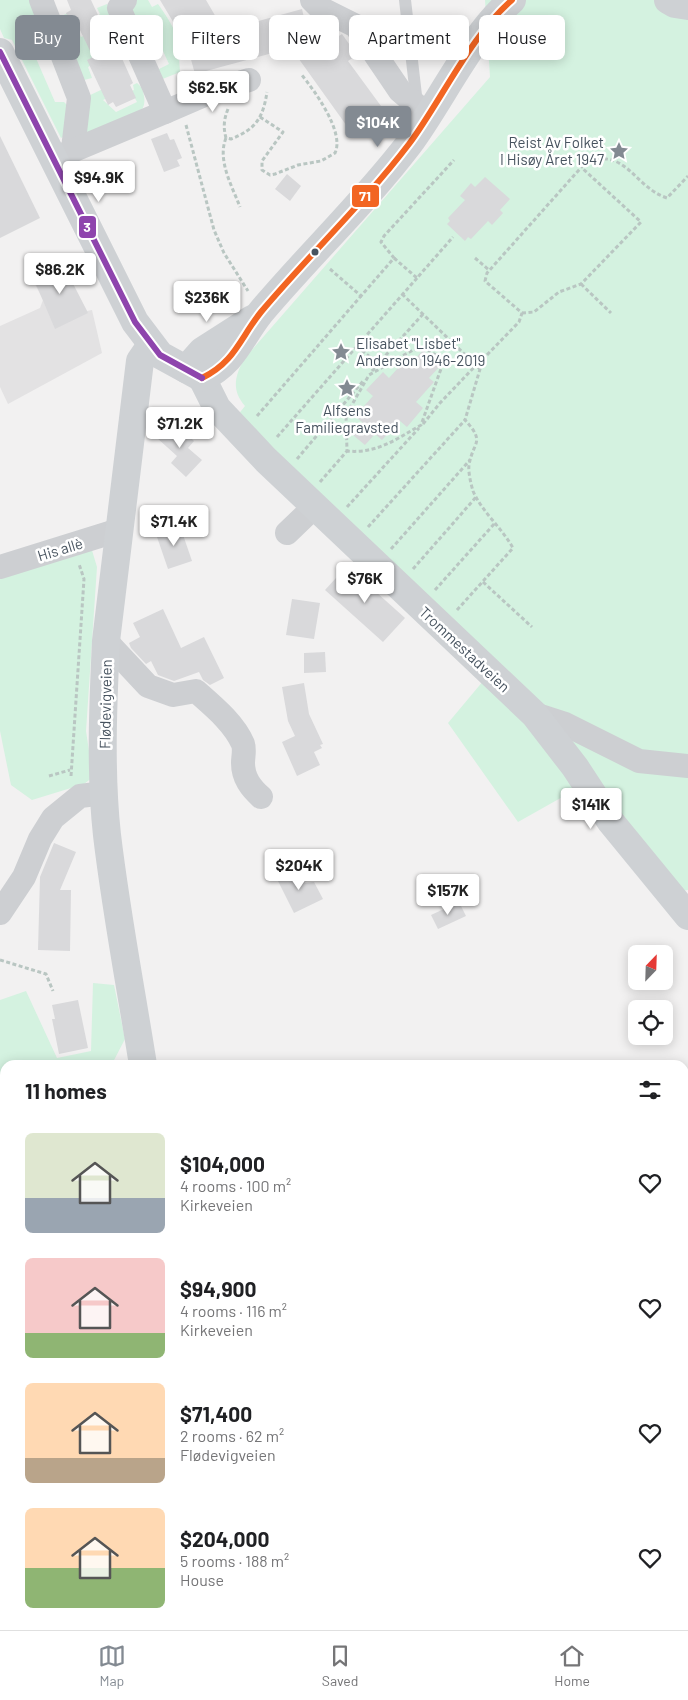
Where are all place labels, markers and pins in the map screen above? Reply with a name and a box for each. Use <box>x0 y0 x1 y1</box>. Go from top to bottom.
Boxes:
pin: $62.5K <box>172 70 254 113</box>
pin: $104K <box>343 106 413 148</box>
place label: Reist Av Folket I Hisøy Året 1947 <box>500 133 604 168</box>
place icon: Reist Av Folket I Hisøy Året 1947 <box>608 140 630 162</box>
pin: $94.9K <box>58 160 140 203</box>
unlabelled marker <box>310 247 320 257</box>
pin: $86.2K <box>19 252 101 295</box>
pin: $236K <box>172 280 242 323</box>
place label: Elisabet "Lisbet" Anderson 1946-2019 <box>356 334 485 369</box>
place icon: Elisabet "Lisbet" Anderson 1946-2019 <box>330 341 352 363</box>
place icon: Alfsens Familiegravsted <box>336 377 358 399</box>
place label: Alfsens Familiegravsted <box>295 401 399 436</box>
pin: $71.2K <box>139 406 221 449</box>
pin: $71.4K <box>133 504 215 547</box>
pin: $76K <box>335 562 395 604</box>
pin: $141K <box>556 788 626 830</box>
pin: $204K <box>264 848 334 891</box>
pin: $157K <box>413 874 483 916</box>

